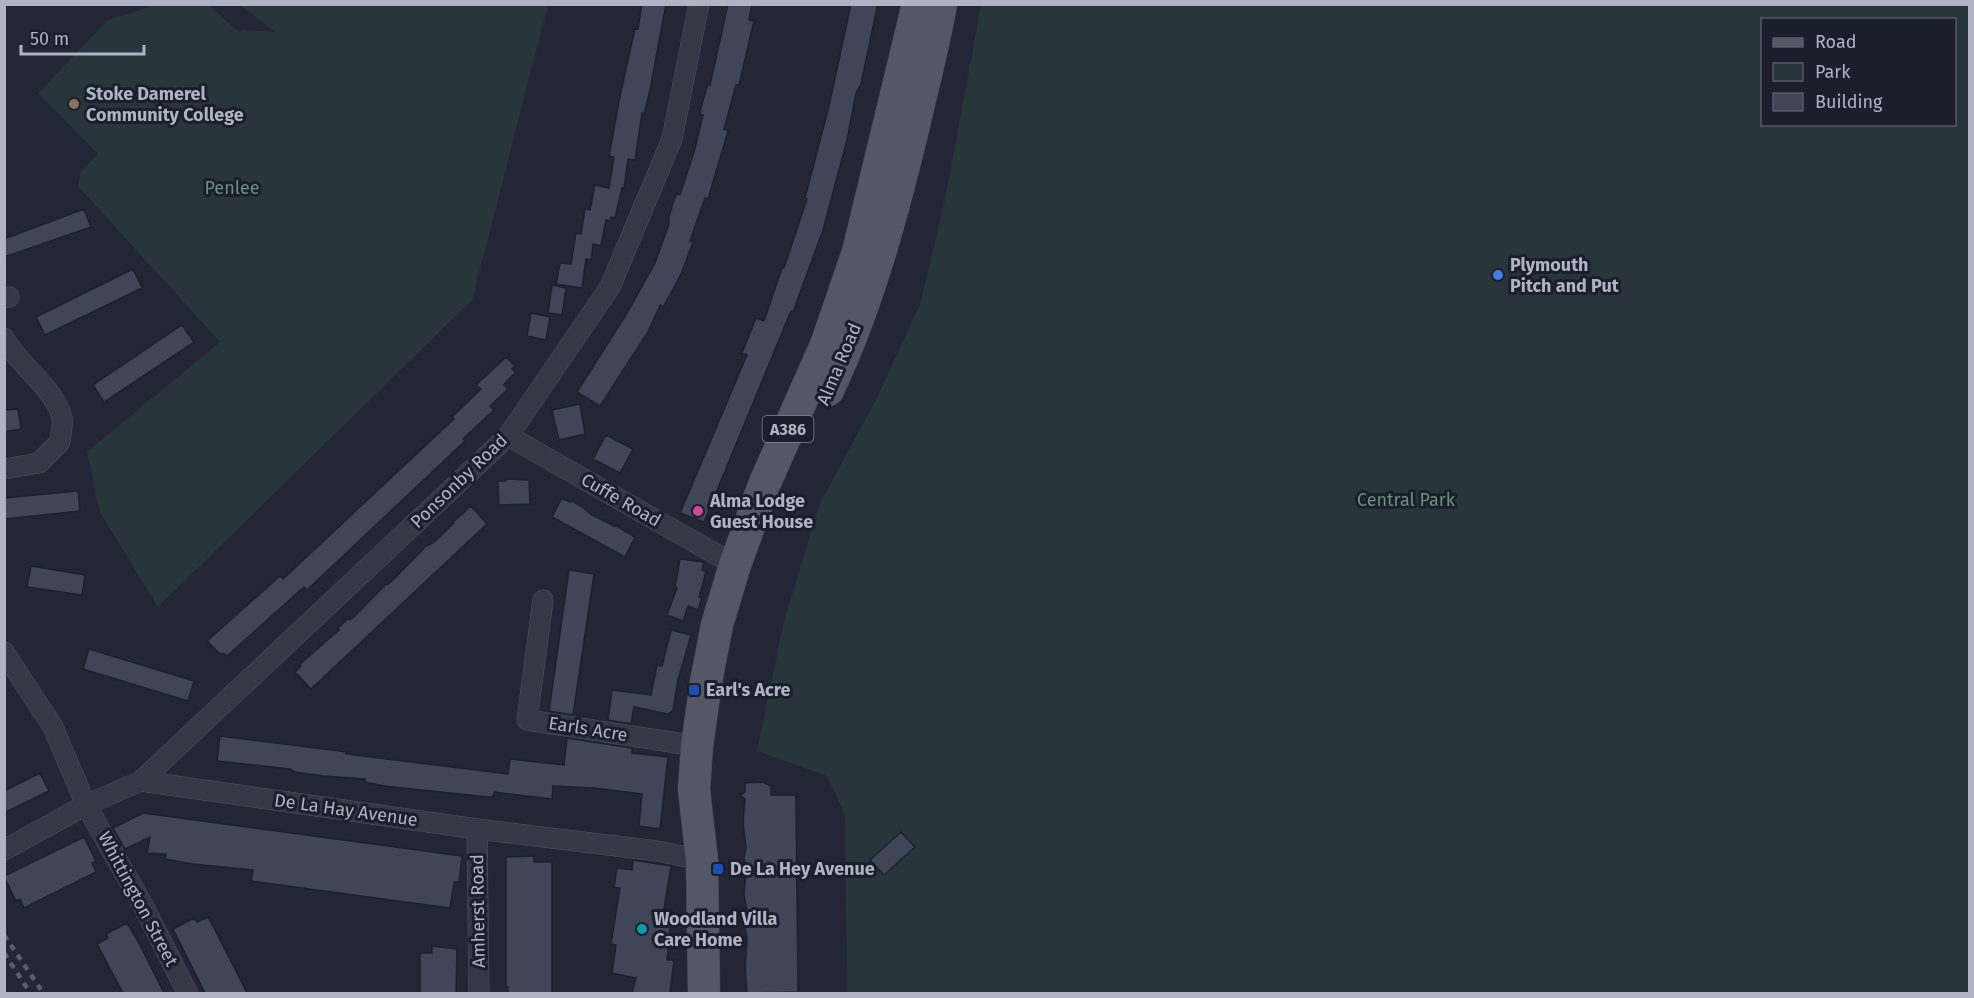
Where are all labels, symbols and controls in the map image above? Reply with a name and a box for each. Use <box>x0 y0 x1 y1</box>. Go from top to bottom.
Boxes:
scale bar <box>21 18 144 56</box>
legend <box>1761 18 1956 126</box>
text: 50 m <box>30 28 69 50</box>
text: Road <box>1815 31 1857 53</box>
text: Park <box>1815 61 1851 83</box>
place label: Stoke Damerel Community College <box>86 83 244 126</box>
text: Building <box>1815 91 1883 113</box>
marker: Stoke Damerel Community College <box>67 97 81 111</box>
park label: Penlee <box>204 177 260 199</box>
place label: Plymouth Pitch and Put <box>1510 254 1620 297</box>
marker: Plymouth Pitch and Put <box>1491 268 1505 282</box>
street label: Alma Road <box>812 320 866 408</box>
road number: A386 <box>762 416 814 442</box>
street label: Ponsonby Road <box>406 429 512 533</box>
street label: Cuffe Road <box>577 468 665 532</box>
park label: Central Park <box>1357 489 1456 511</box>
place label: Alma Lodge Guest House <box>709 490 813 533</box>
marker: Alma Lodge Guest House <box>691 504 705 518</box>
place label: Earl's Acre <box>706 679 790 701</box>
marker: Earl's Acre <box>687 683 701 697</box>
street label: Earls Acre <box>547 712 629 746</box>
street label: De La Hay Avenue <box>273 789 419 831</box>
street label: Whittington Street <box>93 828 183 971</box>
street label: Amherst Road <box>466 854 490 968</box>
place label: De La Hey Avenue <box>730 858 875 880</box>
marker: De La Hey Avenue <box>711 862 725 876</box>
place label: Woodland Villa Care Home <box>654 908 777 951</box>
marker: Woodland Villa Care Home <box>635 922 649 936</box>

